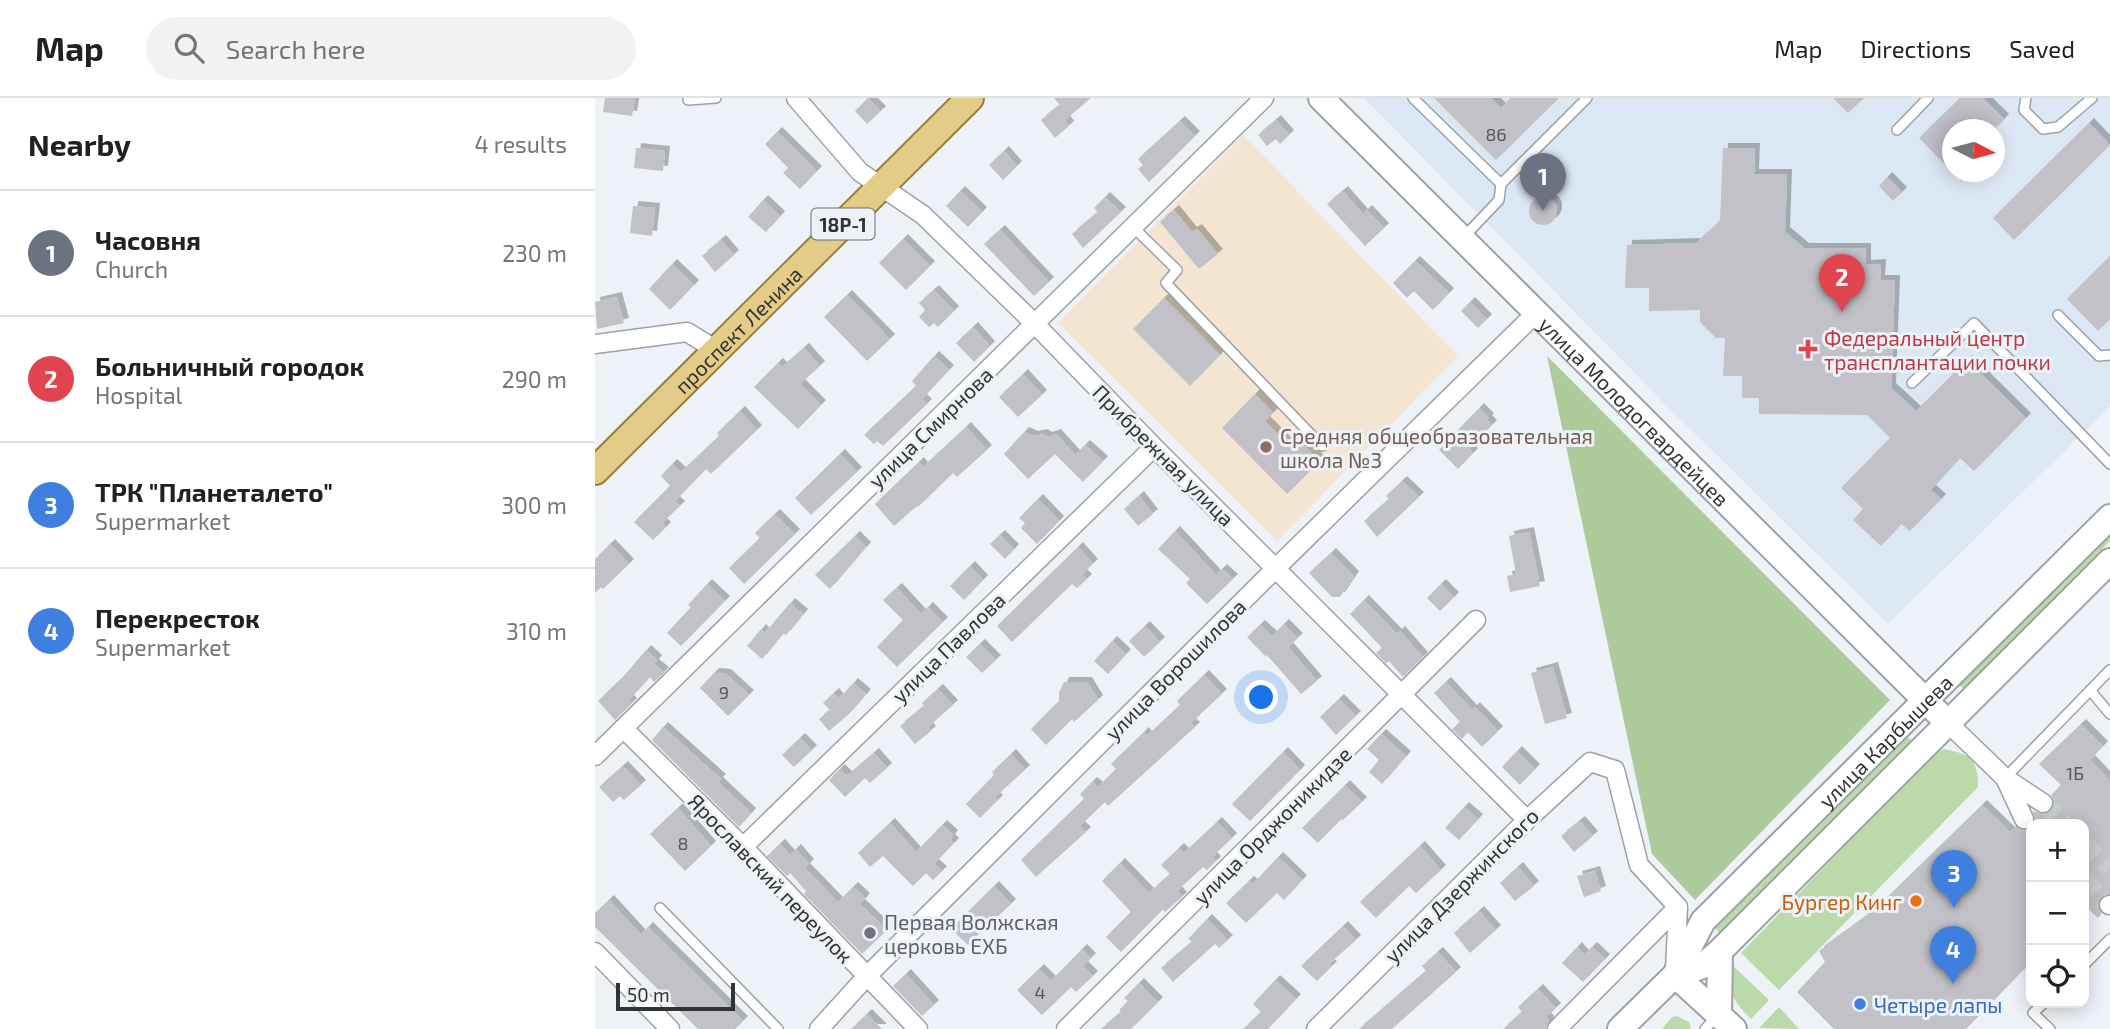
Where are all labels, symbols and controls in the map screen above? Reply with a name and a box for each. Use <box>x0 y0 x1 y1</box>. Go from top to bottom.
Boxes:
search box <box>146 17 636 80</box>
text: Map <box>35 28 104 68</box>
icon: search <box>170 29 208 67</box>
text: Search here <box>226 33 365 64</box>
text: Map <box>1774 34 1822 63</box>
text: Directions <box>1860 34 1971 63</box>
text: Saved <box>2009 34 2075 63</box>
north arrow <box>1942 119 2005 182</box>
house number: 86 <box>1485 123 1507 145</box>
text: Nearby <box>28 126 131 162</box>
text: 4 results <box>475 130 567 158</box>
pin: 1 <box>1520 153 1566 211</box>
road number: 18Р-1 <box>811 208 875 240</box>
text: Часовня <box>95 224 201 255</box>
text: 1 <box>46 239 56 267</box>
text: 230 m <box>502 239 567 267</box>
pin: 2 <box>1819 254 1865 312</box>
text: Church <box>95 255 168 283</box>
street label: проспект Ленина <box>669 261 806 398</box>
street label: улица Молодогвардейцев <box>1534 311 1735 511</box>
place label: Федеральный центр трансплантации почки <box>1824 325 2051 374</box>
marker: Федеральный центр трансплантации почки <box>1798 339 1818 359</box>
text: Больничный городок <box>95 350 364 381</box>
street label: улица Смирнова <box>863 361 998 493</box>
text: 2 <box>44 365 58 393</box>
text: 290 m <box>502 365 567 393</box>
street label: Прибрежная улица <box>1088 379 1240 531</box>
text: Hospital <box>95 381 182 409</box>
place label: Средняя общеобразовательная школа №3 <box>1280 423 1593 472</box>
marker: Средняя общеобразовательная школа №3 <box>1258 439 1274 455</box>
text: ТРК "Планеталето" <box>95 476 333 507</box>
text: 3 <box>44 491 58 519</box>
text: 300 m <box>501 491 567 519</box>
text: Supermarket <box>95 507 230 535</box>
street label: улица Павлова <box>886 587 1010 708</box>
street label: улица Ворошилова <box>1099 593 1251 745</box>
text: Перекресток <box>95 602 260 633</box>
text: 4 <box>44 617 58 645</box>
text: 310 m <box>506 617 567 645</box>
text: Supermarket <box>95 633 230 661</box>
street label: улица Карбышева <box>1813 669 1957 813</box>
your location <box>1244 680 1278 714</box>
house number: 9 <box>719 681 729 703</box>
street label: улица Орджоникидзе <box>1188 741 1357 910</box>
house number: 1Б <box>2066 762 2084 784</box>
street label: Ярославский переулок <box>683 788 858 969</box>
street label: улица Дзержинского <box>1379 803 1544 968</box>
map controls <box>2026 819 2089 1008</box>
button: + <box>2026 819 2089 882</box>
house number: 8 <box>678 832 688 854</box>
pin: 3 <box>1931 850 1977 908</box>
button: − <box>2026 882 2089 945</box>
place label: Бургер Кинг <box>1782 889 1902 915</box>
marker: Бургер Кинг <box>1908 893 1924 909</box>
place label: Первая Волжская церковь ЕХБ <box>884 909 1059 958</box>
marker: Первая Волжская церковь ЕХБ <box>862 925 878 941</box>
pin: 4 <box>1930 926 1976 984</box>
button: locate <box>2026 945 2089 1008</box>
scale bar <box>616 980 735 1012</box>
house number: 4 <box>1034 981 1046 1003</box>
text: 50 m <box>627 983 670 1006</box>
place label: Четыре лапы <box>1874 992 2002 1017</box>
marker: Четыре лапы <box>1852 996 1868 1012</box>

